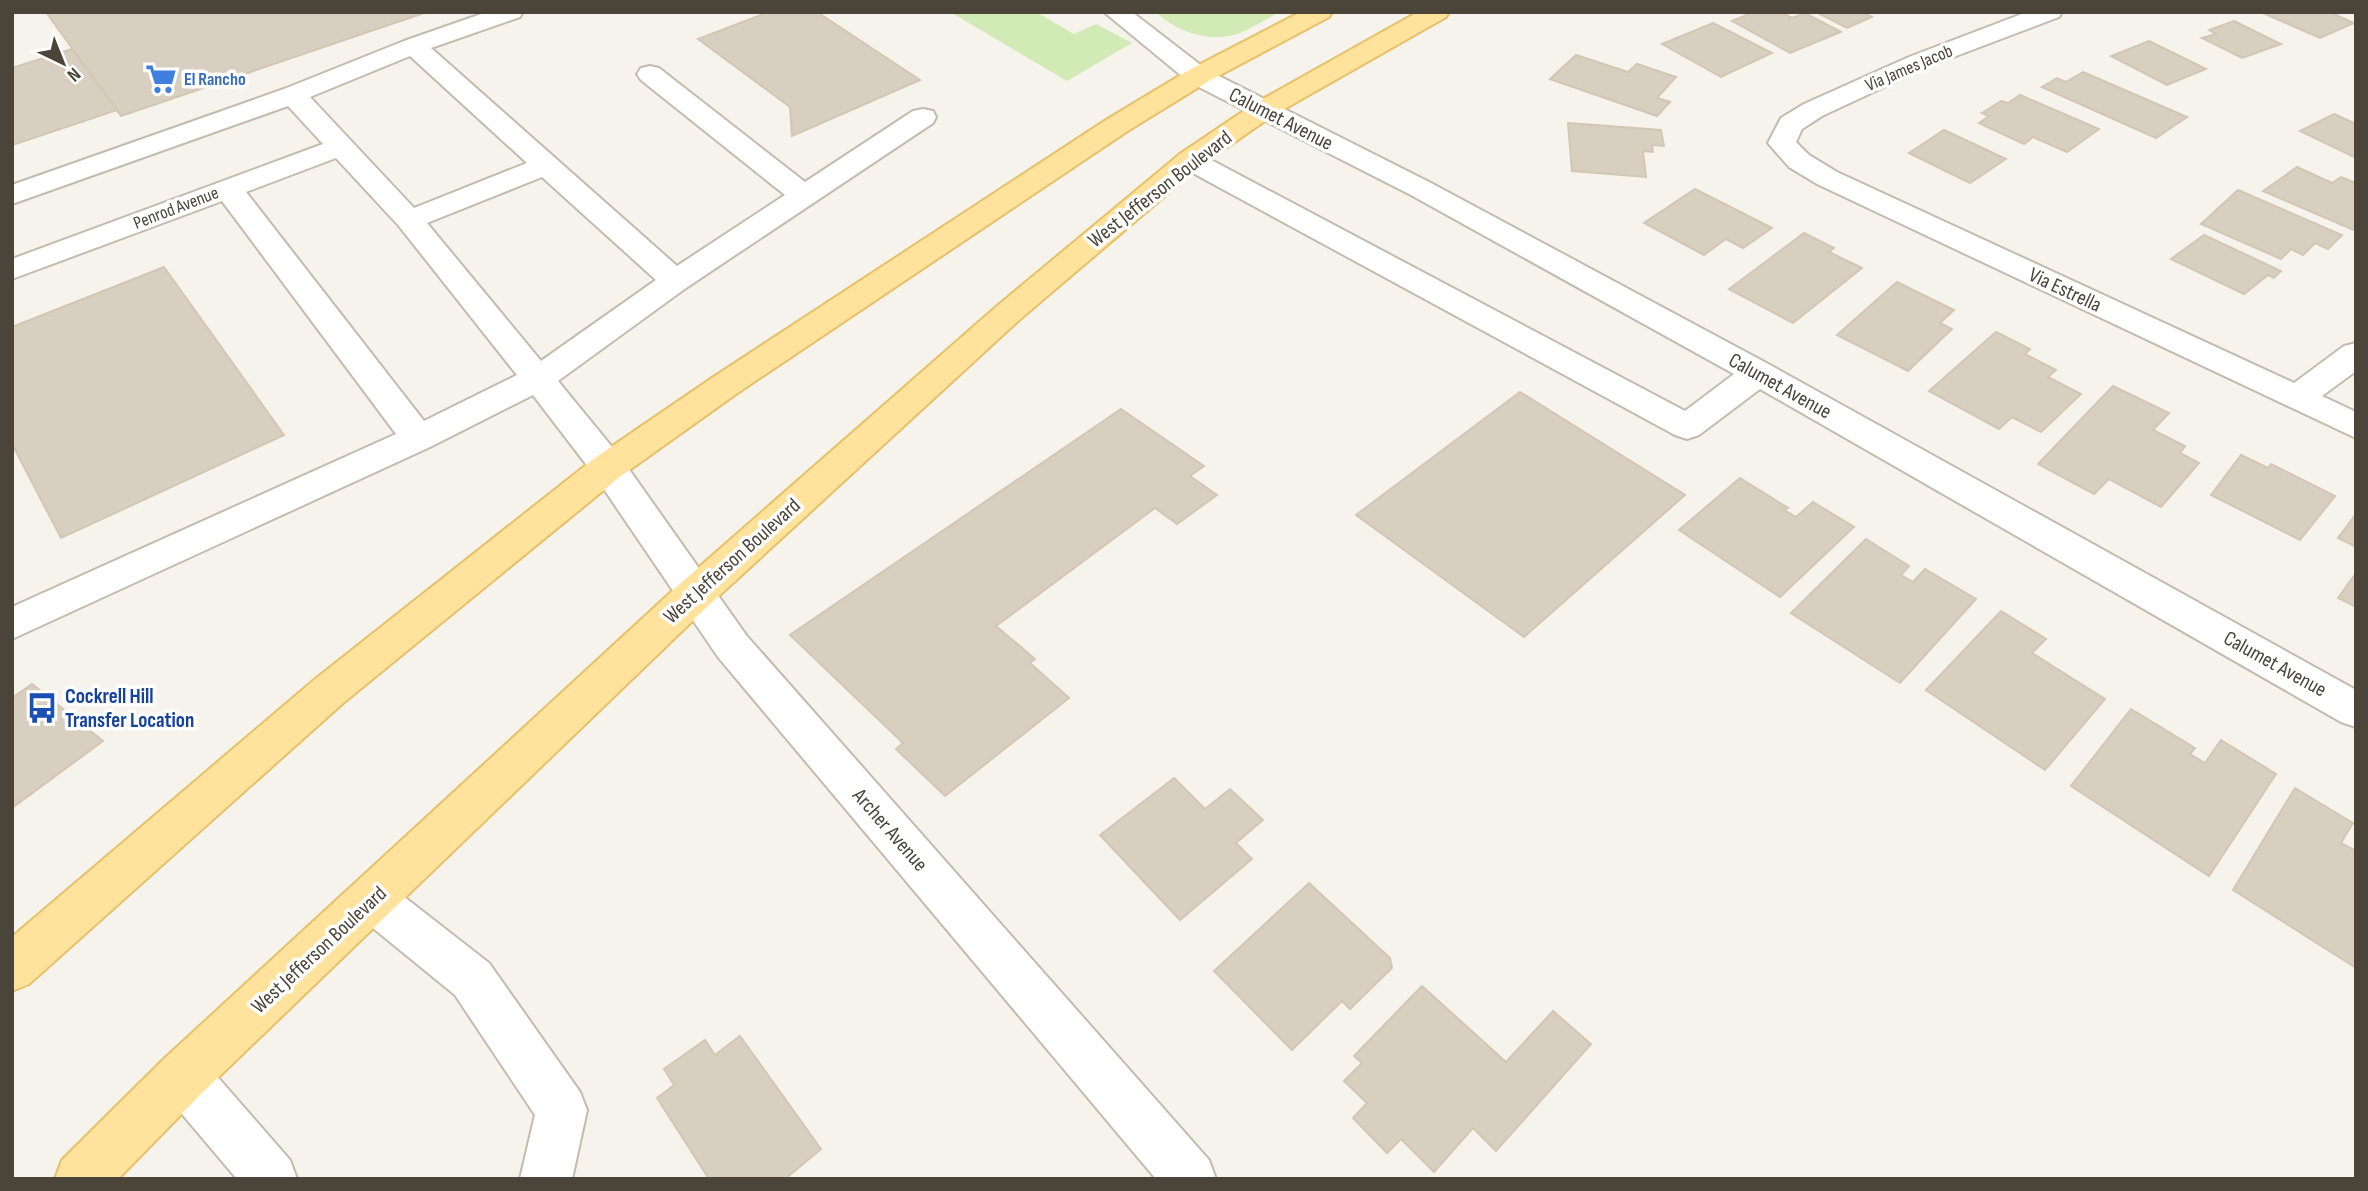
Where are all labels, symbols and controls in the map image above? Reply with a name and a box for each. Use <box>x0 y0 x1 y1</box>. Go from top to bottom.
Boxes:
north arrow <box>28 28 98 98</box>
street label: Via James Jacob <box>1862 40 1956 96</box>
text: N <box>62 62 85 86</box>
supermarket icon: El Rancho <box>144 62 178 96</box>
place label: El Rancho <box>184 69 246 90</box>
street label: Calumet Avenue <box>1225 82 1337 156</box>
street label: West Jefferson Boulevard <box>1083 125 1237 253</box>
street label: Penrod Avenue <box>131 182 221 234</box>
street label: Via Estrella <box>2025 262 2105 318</box>
street label: Calumet Avenue <box>1724 348 1836 424</box>
street label: West Jefferson Boulevard <box>658 493 806 629</box>
street label: Calumet Avenue <box>2219 626 2331 702</box>
place label: Cockrell Hill Transfer Location <box>65 684 194 733</box>
bus stop icon: Cockrell Hill Transfer Location <box>25 691 59 725</box>
street label: Archer Avenue <box>847 783 933 877</box>
street label: West Jefferson Boulevard <box>246 881 392 1019</box>

